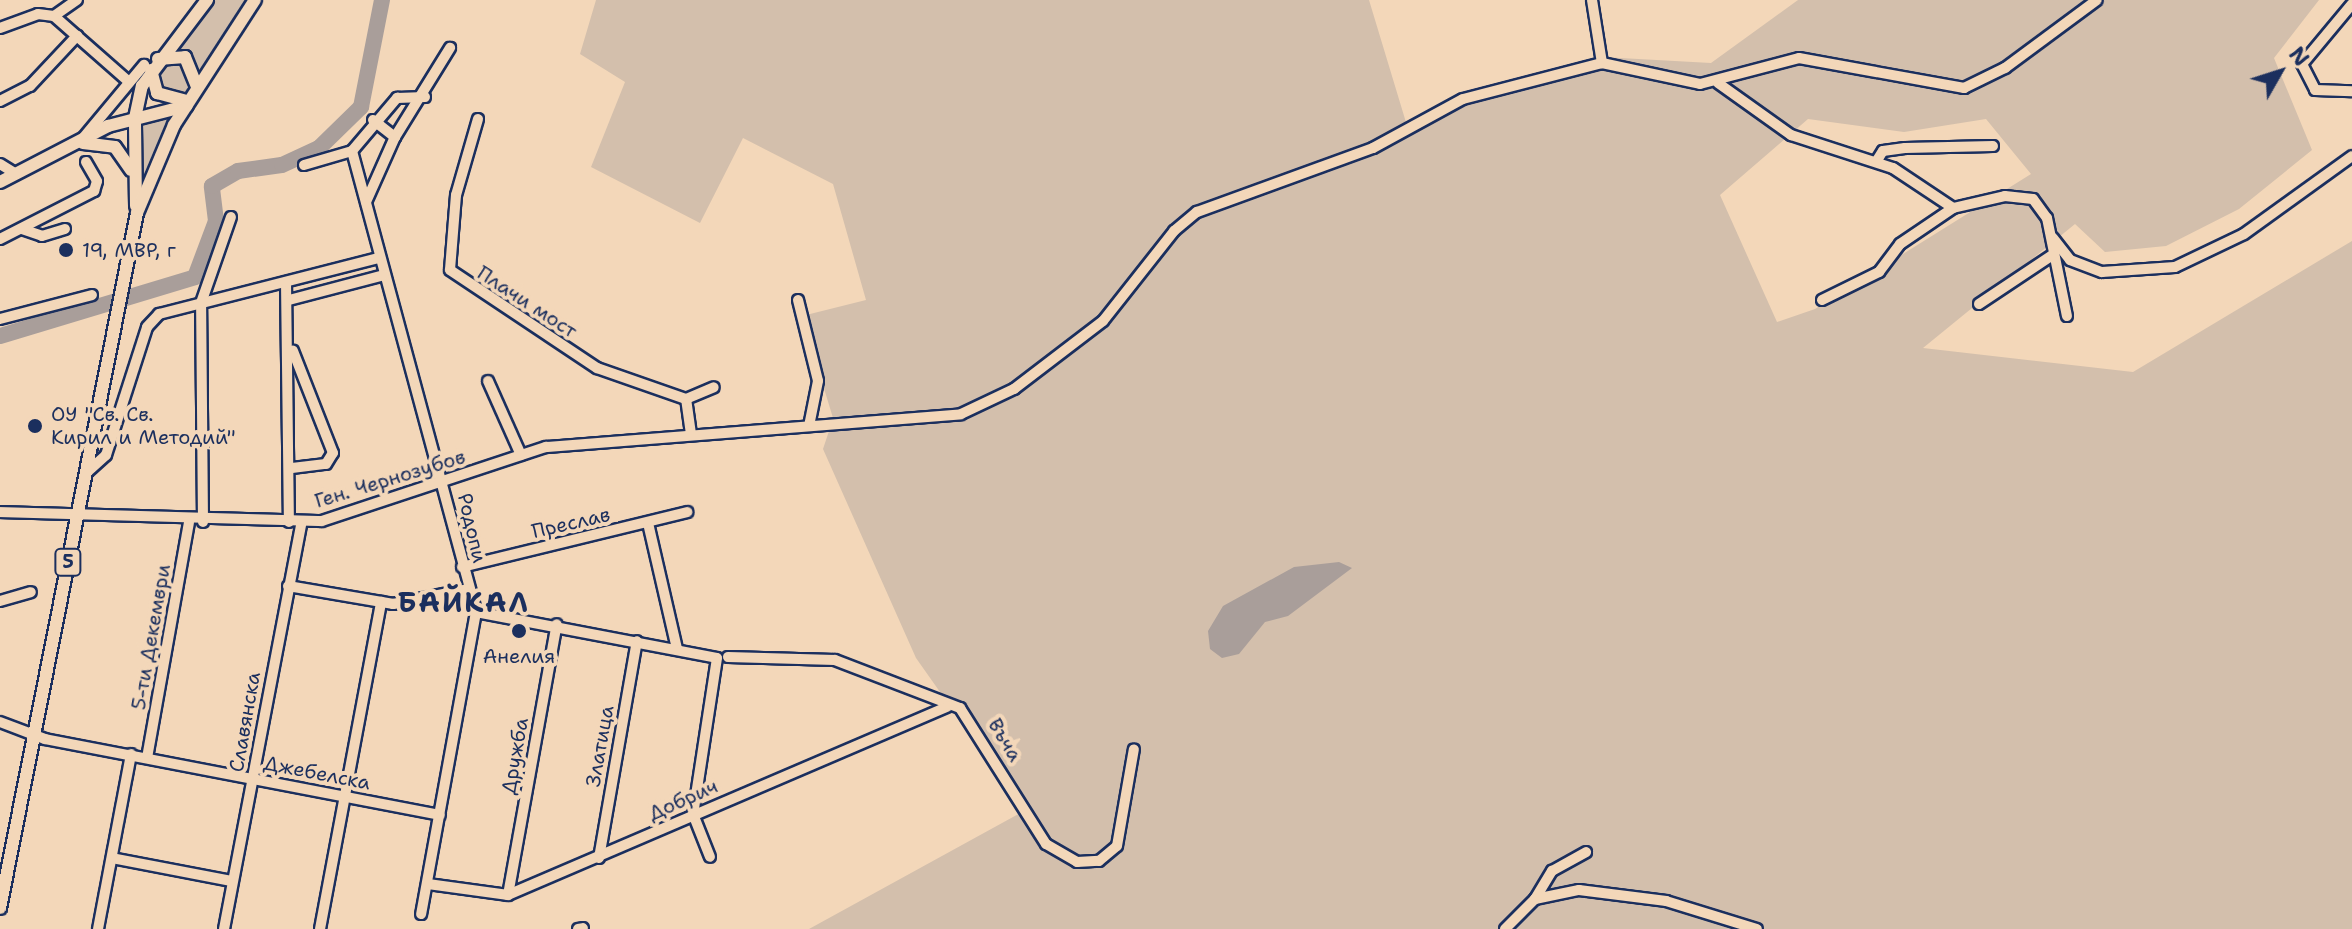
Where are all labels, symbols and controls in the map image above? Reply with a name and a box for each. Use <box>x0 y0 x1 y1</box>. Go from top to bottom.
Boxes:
north arrow <box>2240 32 2320 112</box>
text: N <box>2282 41 2316 72</box>
place label: 19, МВР, г <box>82 238 176 262</box>
marker: 19, МВР, г <box>57 241 75 259</box>
street label: Плачи мост <box>473 261 581 343</box>
place label: ОУ "Св. Св. Кирил и Методий" <box>51 402 236 449</box>
marker: ОУ "Св. Св. Кирил и Методий" <box>26 417 44 435</box>
street label: Ген. Чернозубов <box>312 445 468 513</box>
street label: Родопи <box>452 491 492 565</box>
street label: Преслав <box>529 502 613 544</box>
road number: 5 <box>54 548 82 576</box>
street label: 5-ти Декември <box>126 562 176 712</box>
district label: БАЙКАЛ <box>398 585 530 619</box>
marker: Анелия <box>510 622 528 640</box>
place label: Анелия <box>483 644 555 668</box>
street label: Славянска <box>224 670 266 774</box>
street label: Златица <box>581 703 619 789</box>
street label: Въча <box>983 714 1027 766</box>
street label: Дружба <box>496 716 534 796</box>
street label: Джебелска <box>262 751 372 795</box>
street label: Добрич <box>645 774 721 826</box>

